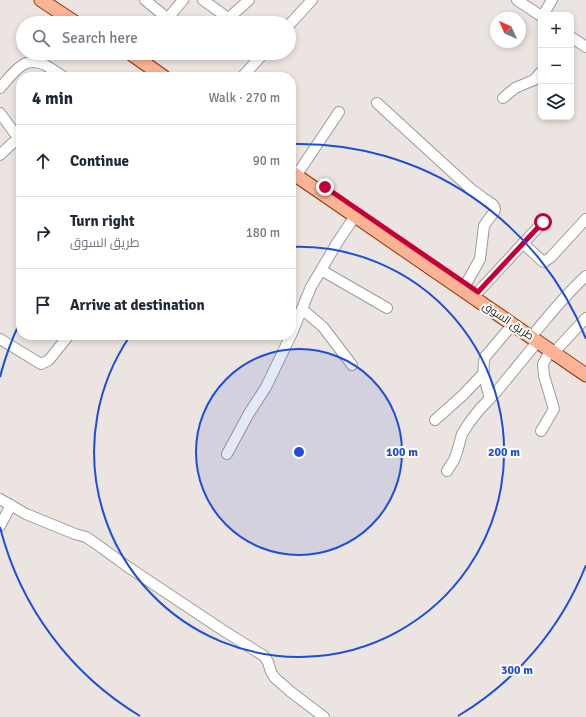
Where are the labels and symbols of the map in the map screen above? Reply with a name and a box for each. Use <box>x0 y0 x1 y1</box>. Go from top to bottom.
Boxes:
north arrow <box>490 12 526 48</box>
route end <box>316 178 334 196</box>
route start <box>534 213 552 231</box>
street label: طريق السوق <box>480 299 536 343</box>
centre of rings <box>292 445 306 459</box>
text: 100 m <box>386 445 418 460</box>
text: 200 m <box>488 445 520 460</box>
text: 300 m <box>501 663 533 678</box>

